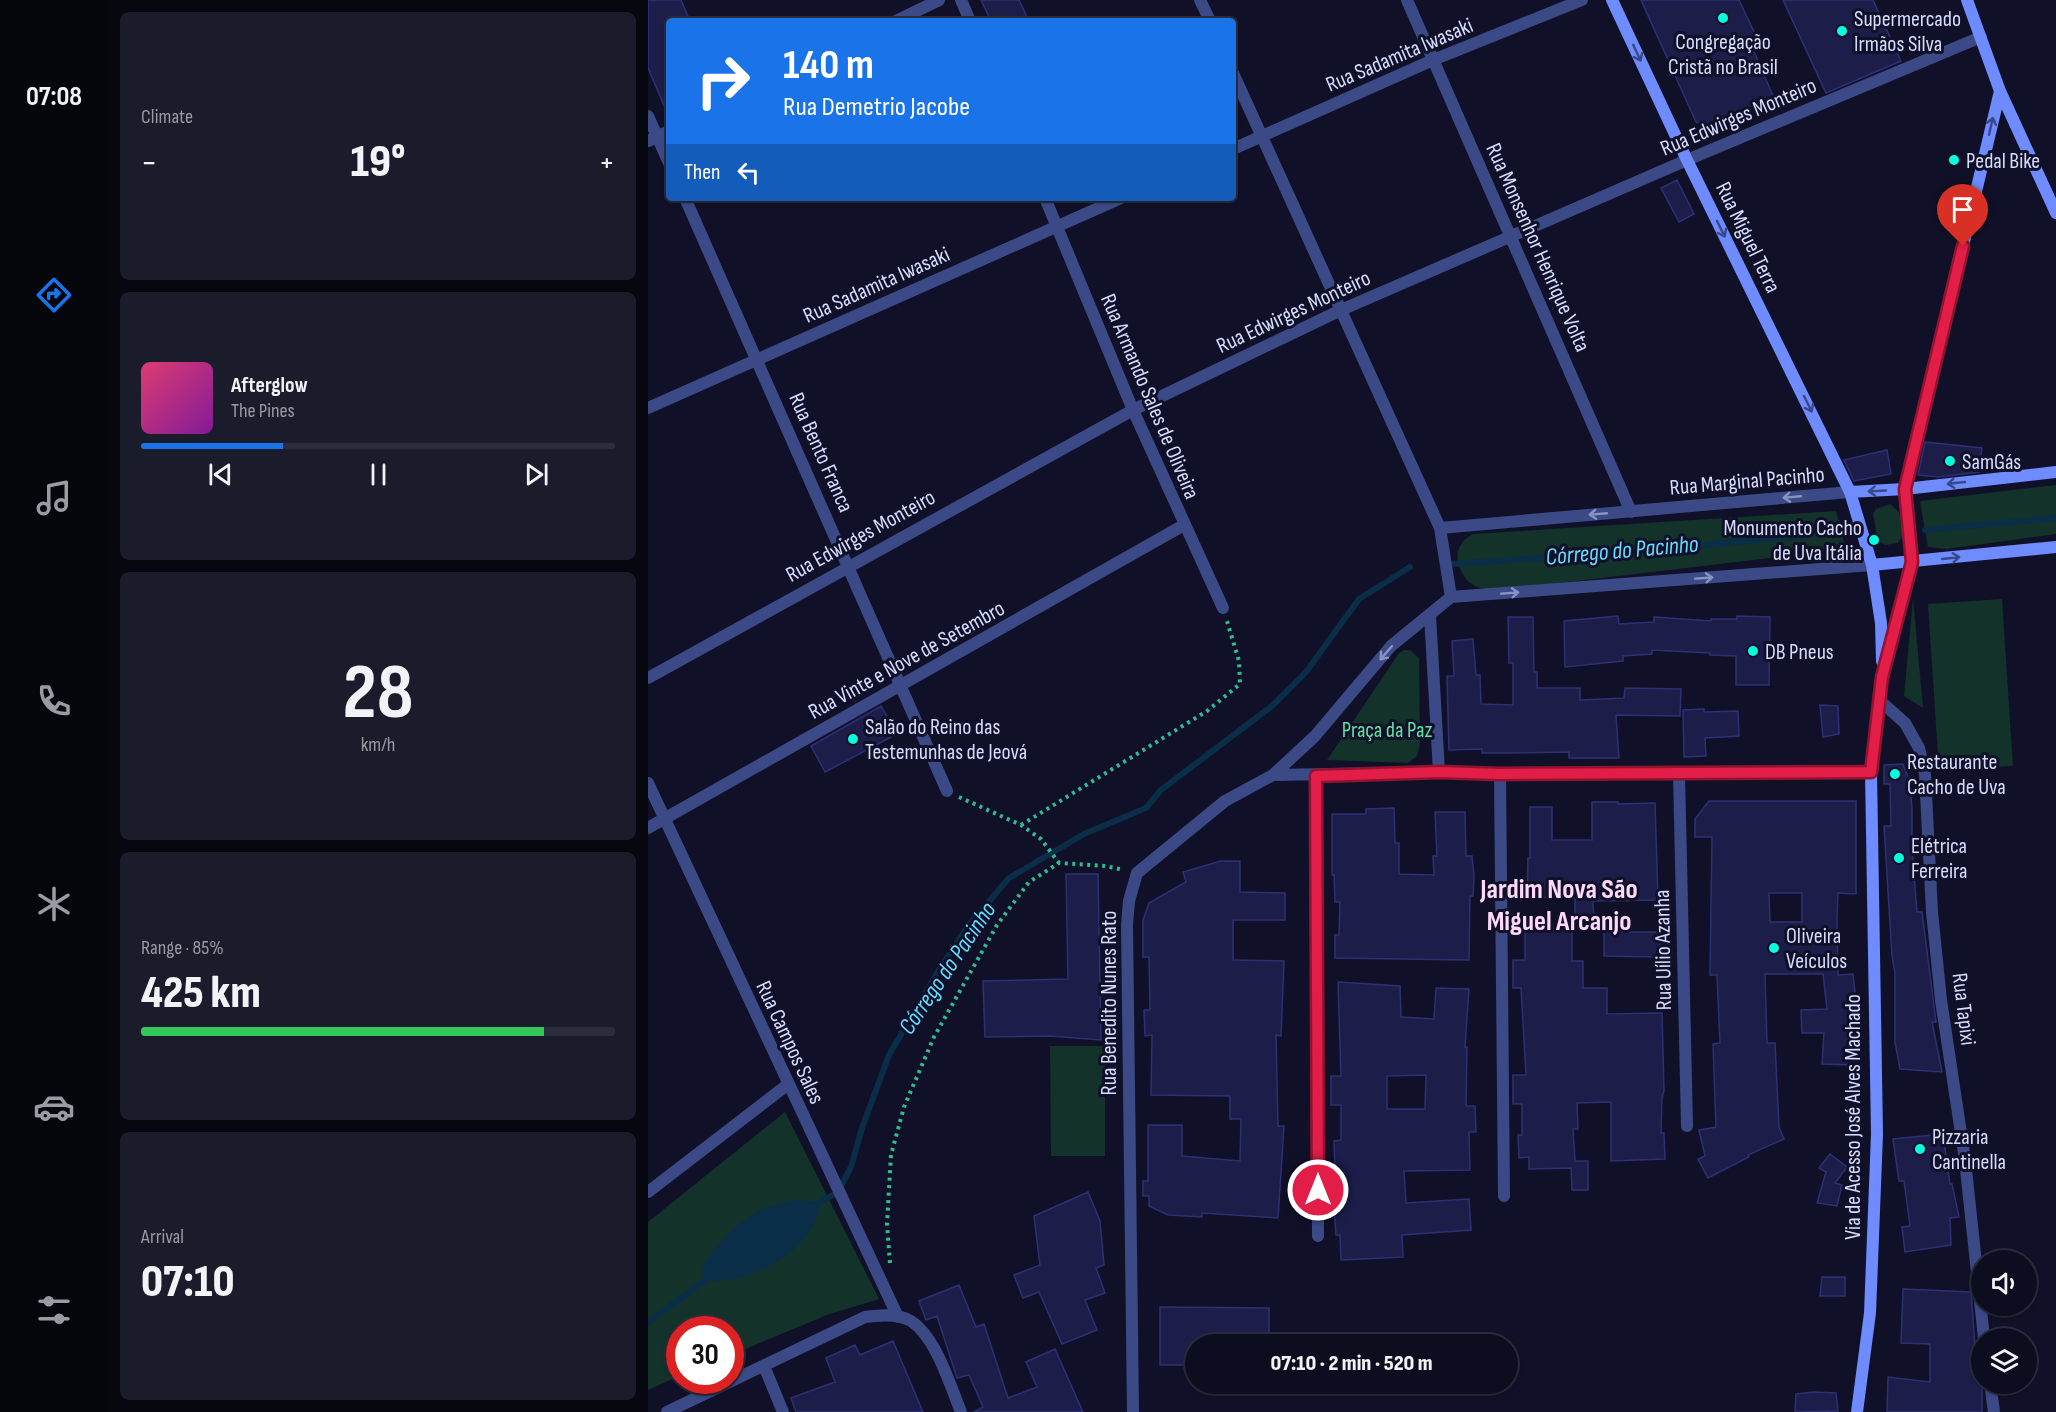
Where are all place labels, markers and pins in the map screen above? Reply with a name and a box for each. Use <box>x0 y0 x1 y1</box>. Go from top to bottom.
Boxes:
place label: Supermercado Irmãos Silva <box>1854 6 1961 58</box>
marker: Congregação Cristã no Brasil <box>1716 11 1730 25</box>
marker: Supermercado Irmãos Silva <box>1835 24 1849 38</box>
place label: Congregação Cristã no Brasil <box>1668 29 1778 81</box>
place label: Pedal Bike <box>1966 148 2040 175</box>
marker: Pedal Bike <box>1947 153 1961 167</box>
pin <box>1937 184 1988 246</box>
place label: SamGás <box>1962 449 2021 476</box>
marker: SamGás <box>1943 454 1957 468</box>
place label: Monumento Cacho de Uva Itália <box>1723 515 1862 567</box>
marker: Monumento Cacho de Uva Itália <box>1867 533 1881 547</box>
place label: DB Pneus <box>1765 639 1834 666</box>
marker: DB Pneus <box>1746 644 1760 658</box>
place label: Salão do Reino das Testemunhas de Jeová <box>865 714 1027 766</box>
marker: Salão do Reino das Testemunhas de Jeová <box>846 732 860 746</box>
place label: Restaurante Cacho de Uva <box>1907 749 2006 801</box>
marker: Restaurante Cacho de Uva <box>1888 767 1902 781</box>
place label: Elétrica Ferreira <box>1911 833 1968 885</box>
marker: Elétrica Ferreira <box>1892 851 1906 865</box>
place label: Oliveira Veículos <box>1786 923 1847 975</box>
marker: Oliveira Veículos <box>1767 941 1781 955</box>
place label: Pizzaria Cantinella <box>1932 1124 2006 1176</box>
marker: Pizzaria Cantinella <box>1913 1142 1927 1156</box>

